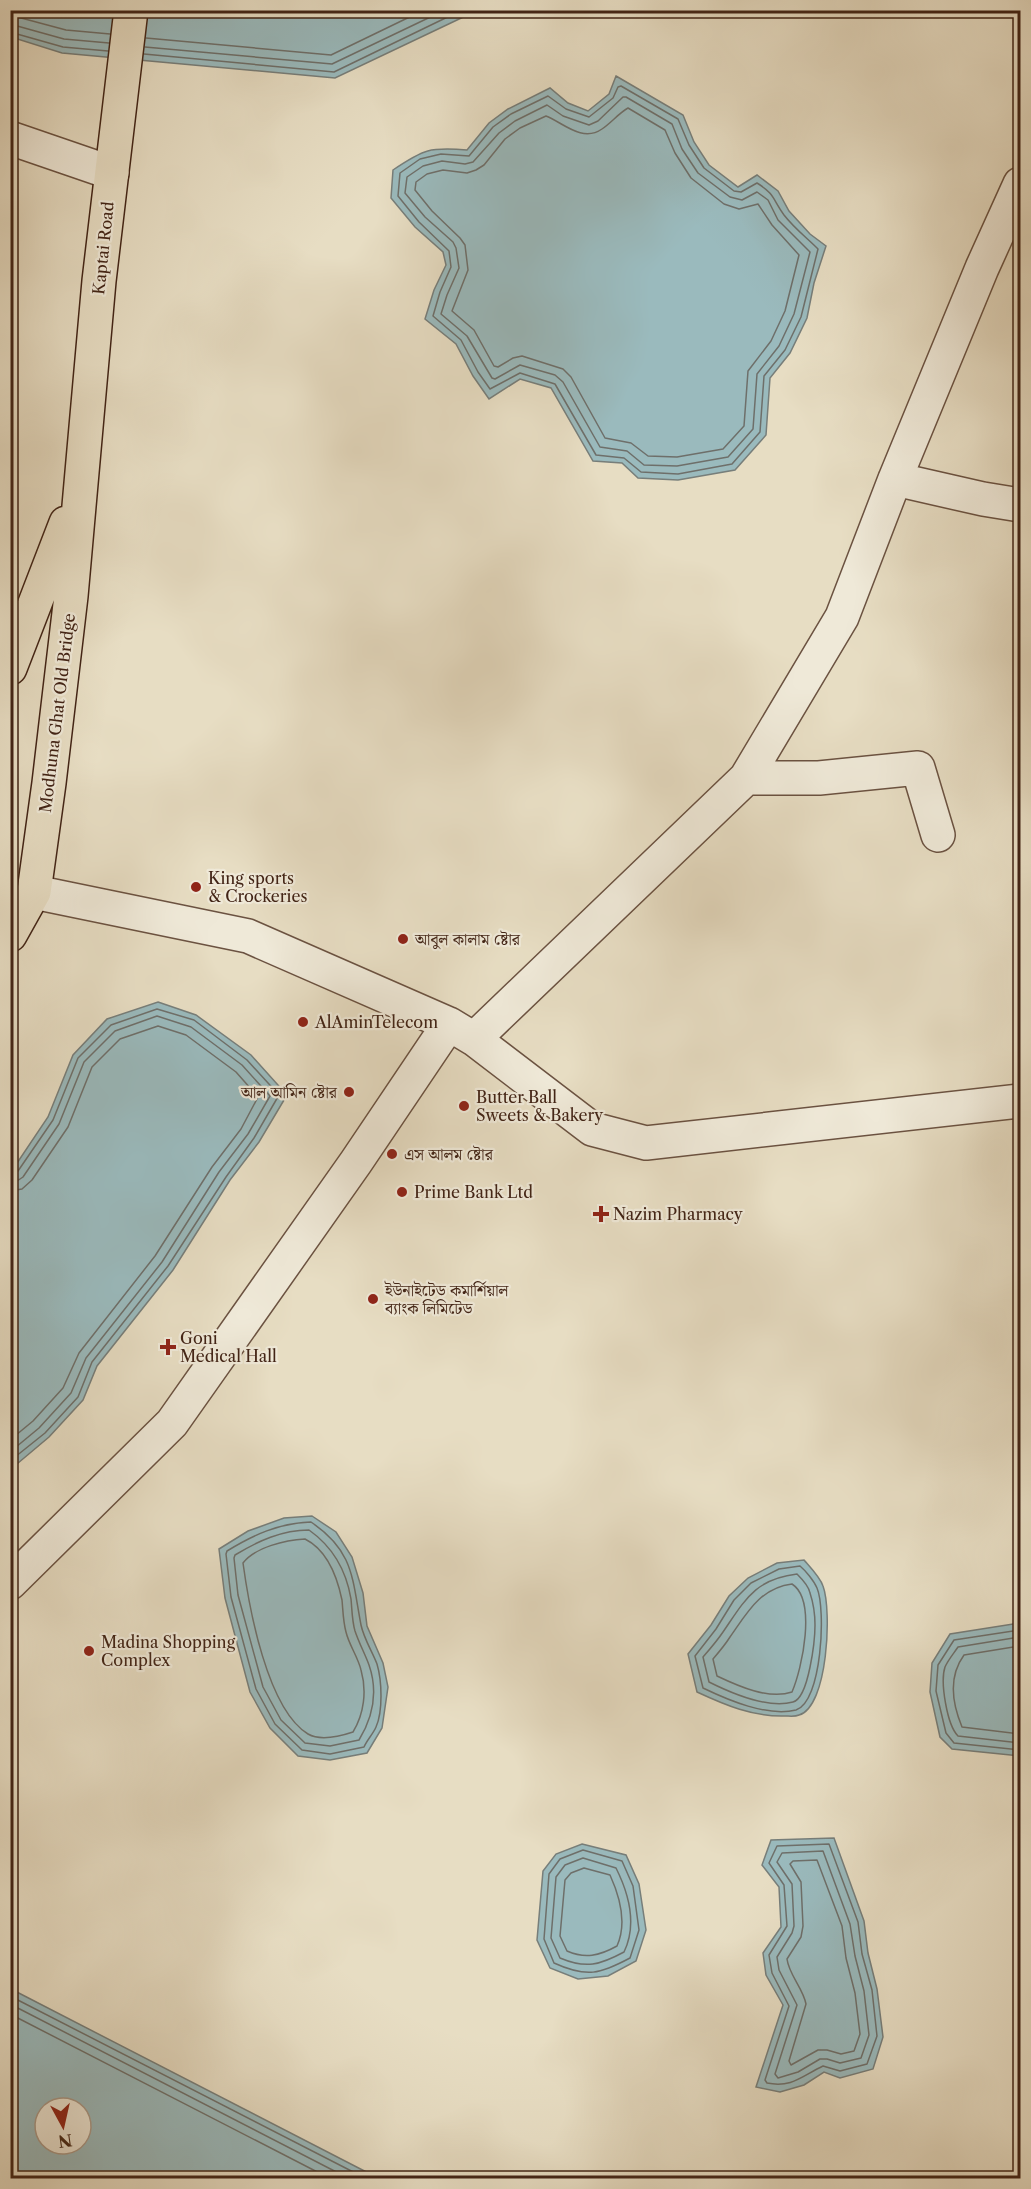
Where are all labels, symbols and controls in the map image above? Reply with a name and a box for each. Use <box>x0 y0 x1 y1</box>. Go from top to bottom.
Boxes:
street label: Kaptai Road <box>88 200 118 296</box>
street label: Modhuna Ghat Old Bridge <box>35 612 79 814</box>
place label: King sports & Crockeries <box>208 868 307 906</box>
marker: King sports & Crockeries <box>189 880 203 894</box>
place label: আবুল কালাম ষ্টোর <box>414 929 521 950</box>
marker: আবুল কালাম ষ্টোর <box>396 932 410 946</box>
place label: AlAminTelecom <box>314 1012 438 1032</box>
marker: AlAminTelecom <box>296 1015 310 1029</box>
place label: আল আমিন ষ্টোর <box>240 1082 338 1102</box>
marker: আল আমিন ষ্টোর <box>342 1085 356 1099</box>
place label: Butter Ball Sweets & Bakery <box>476 1087 604 1125</box>
marker: Butter Ball Sweets & Bakery <box>457 1099 471 1113</box>
place label: এস আলম ষ্টোর <box>404 1144 494 1164</box>
marker: এস আলম ষ্টোর <box>385 1147 399 1161</box>
place label: Prime Bank Ltd <box>414 1182 533 1202</box>
marker: Prime Bank Ltd <box>395 1185 409 1199</box>
place label: Nazim Pharmacy <box>613 1204 744 1224</box>
marker: Nazim Pharmacy <box>594 1207 608 1221</box>
place label: ইউনাইটেড কমার্শিয়াল ব্যাংক লিমিটেড <box>384 1280 510 1318</box>
marker: ইউনাইটেড কমার্শিয়াল ব্যাংক লিমিটেড <box>366 1292 380 1306</box>
place label: Goni Medical Hall <box>180 1328 277 1366</box>
marker: Goni Medical Hall <box>161 1340 175 1354</box>
place label: Madina Shopping Complex <box>101 1632 236 1670</box>
marker: Madina Shopping Complex <box>82 1644 96 1658</box>
north arrow <box>33 2096 93 2156</box>
text: N <box>57 2130 73 2152</box>

